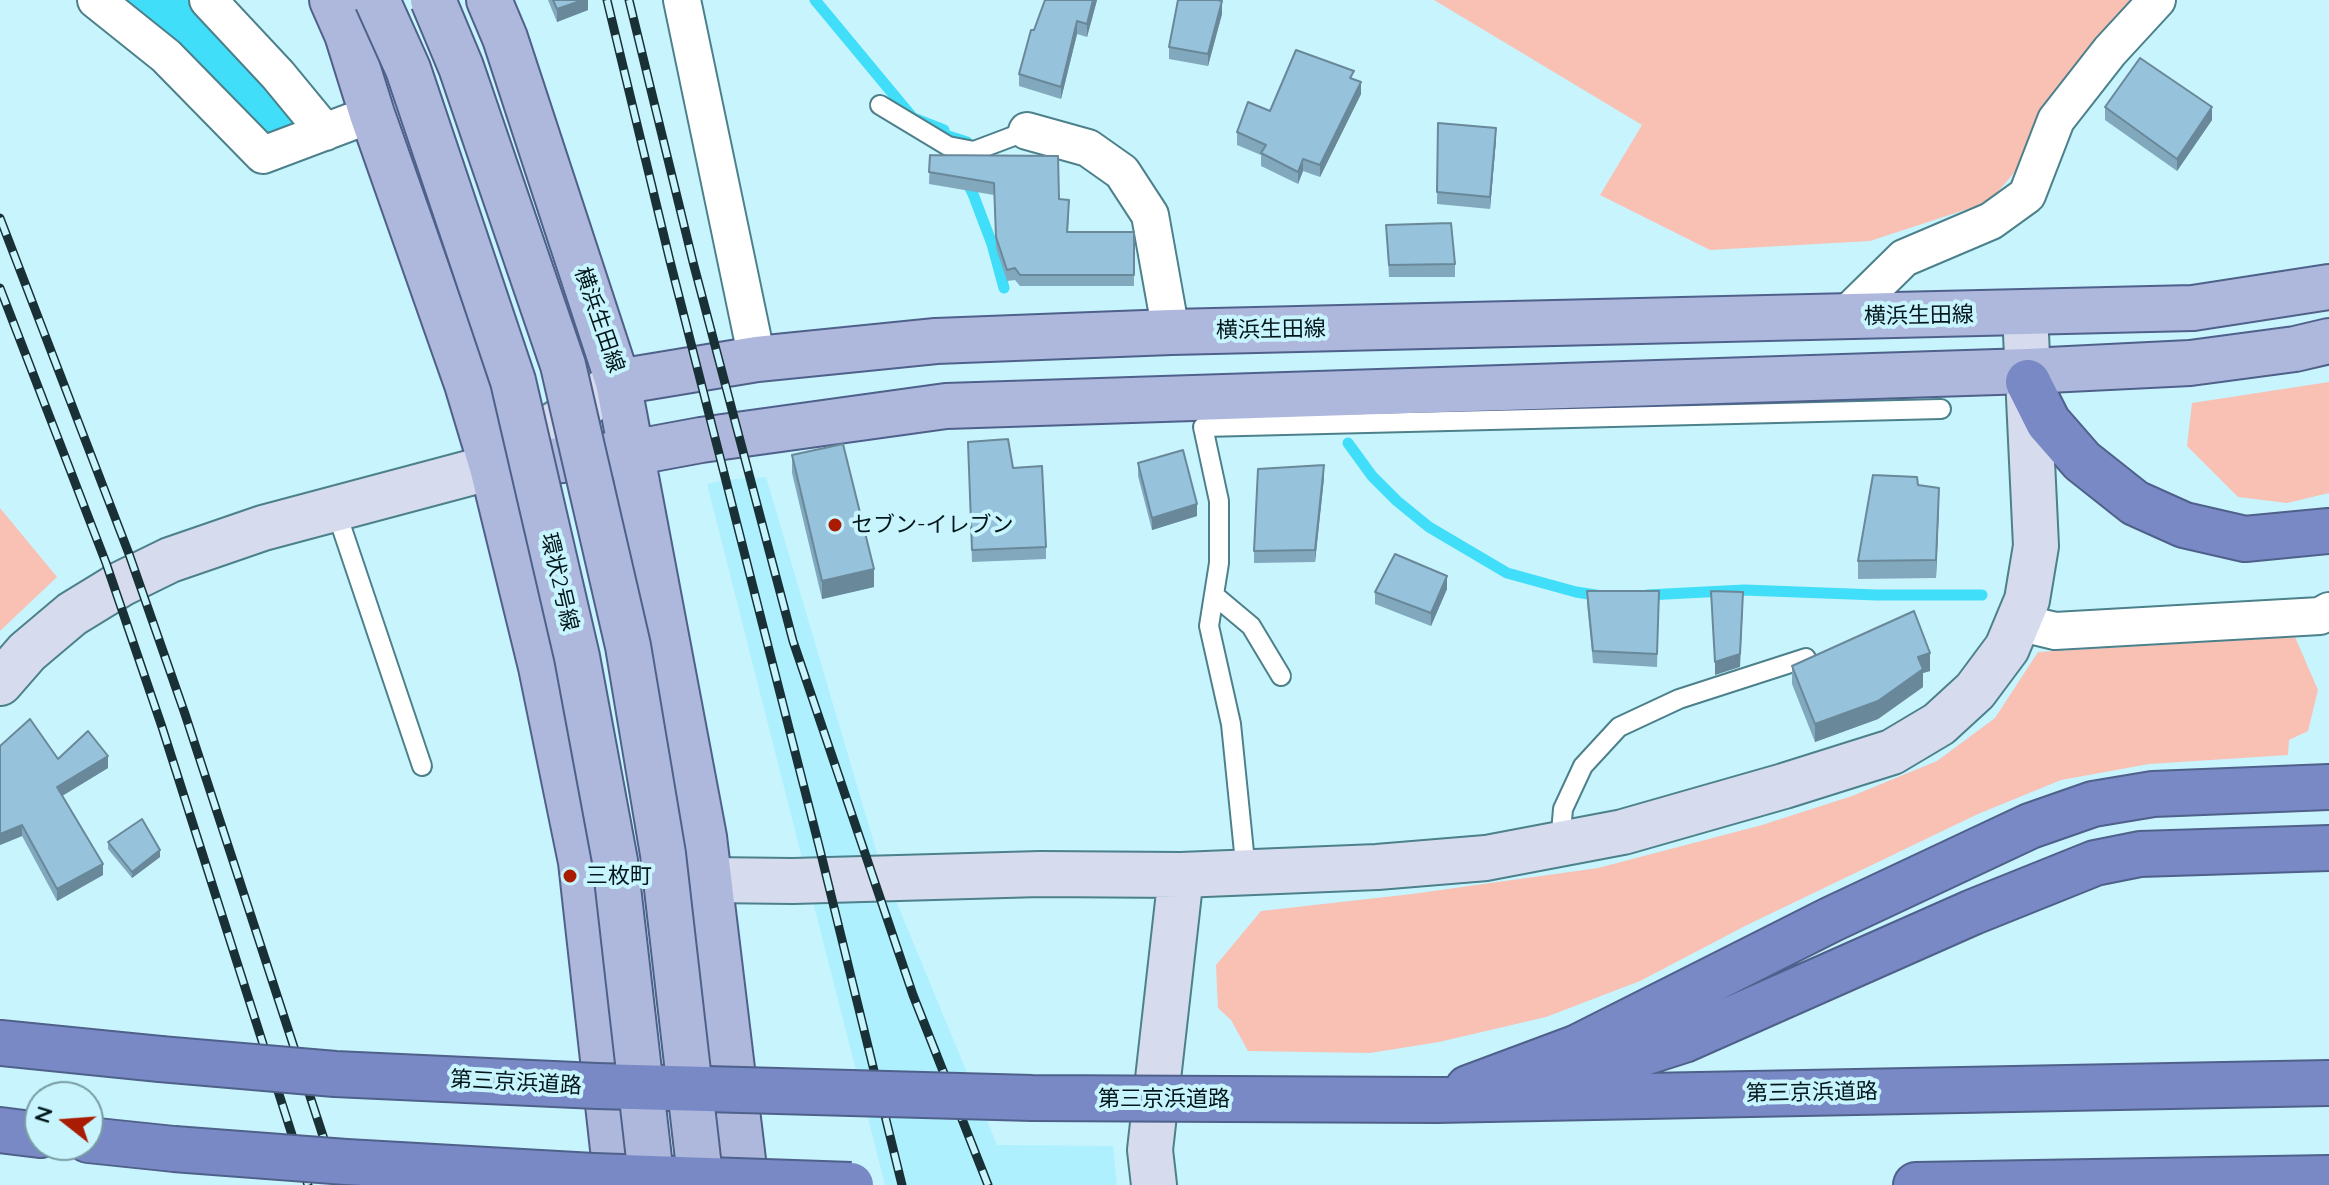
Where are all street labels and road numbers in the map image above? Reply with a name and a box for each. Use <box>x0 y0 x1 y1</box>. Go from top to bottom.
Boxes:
street label: 横浜生田線 <box>569 264 629 376</box>
street label: 横浜生田線 <box>1864 302 1974 330</box>
street label: 横浜生田線 <box>1216 316 1326 344</box>
street label: 環状2号線 <box>535 530 583 634</box>
street label: 第三京浜道路 <box>449 1066 583 1100</box>
street label: 第三京浜道路 <box>1746 1079 1878 1107</box>
street label: 第三京浜道路 <box>1098 1086 1230 1112</box>

